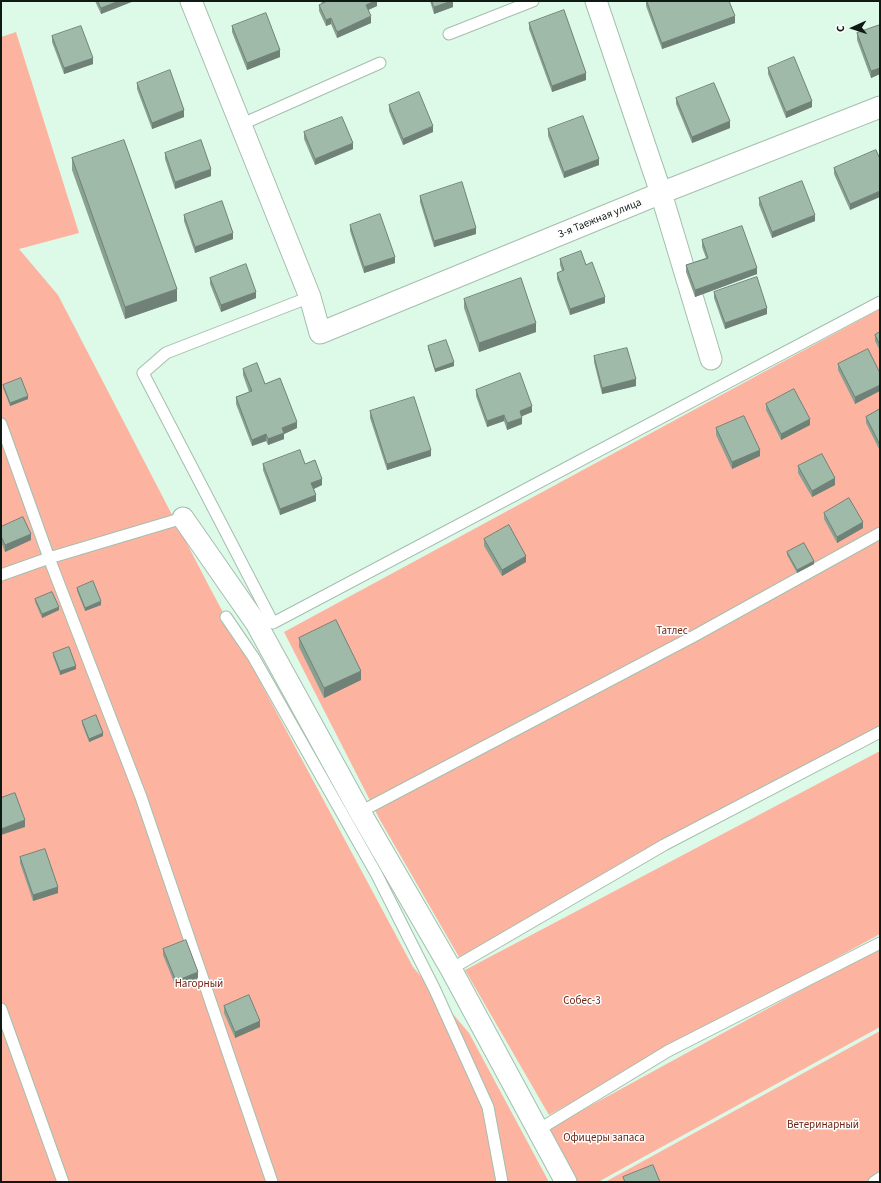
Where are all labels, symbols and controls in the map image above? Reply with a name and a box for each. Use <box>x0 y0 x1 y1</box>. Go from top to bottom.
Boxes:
north arrow <box>833 8 873 48</box>
text: С <box>833 25 848 32</box>
street label: 3-я Таежная улица <box>556 196 644 242</box>
park label: Татлес <box>656 625 688 639</box>
park label: Нагорный <box>175 978 223 992</box>
park label: Собес-3 <box>563 995 601 1009</box>
park label: Ветеринарный <box>787 1119 859 1133</box>
park label: Офицеры запаса <box>563 1132 645 1146</box>

